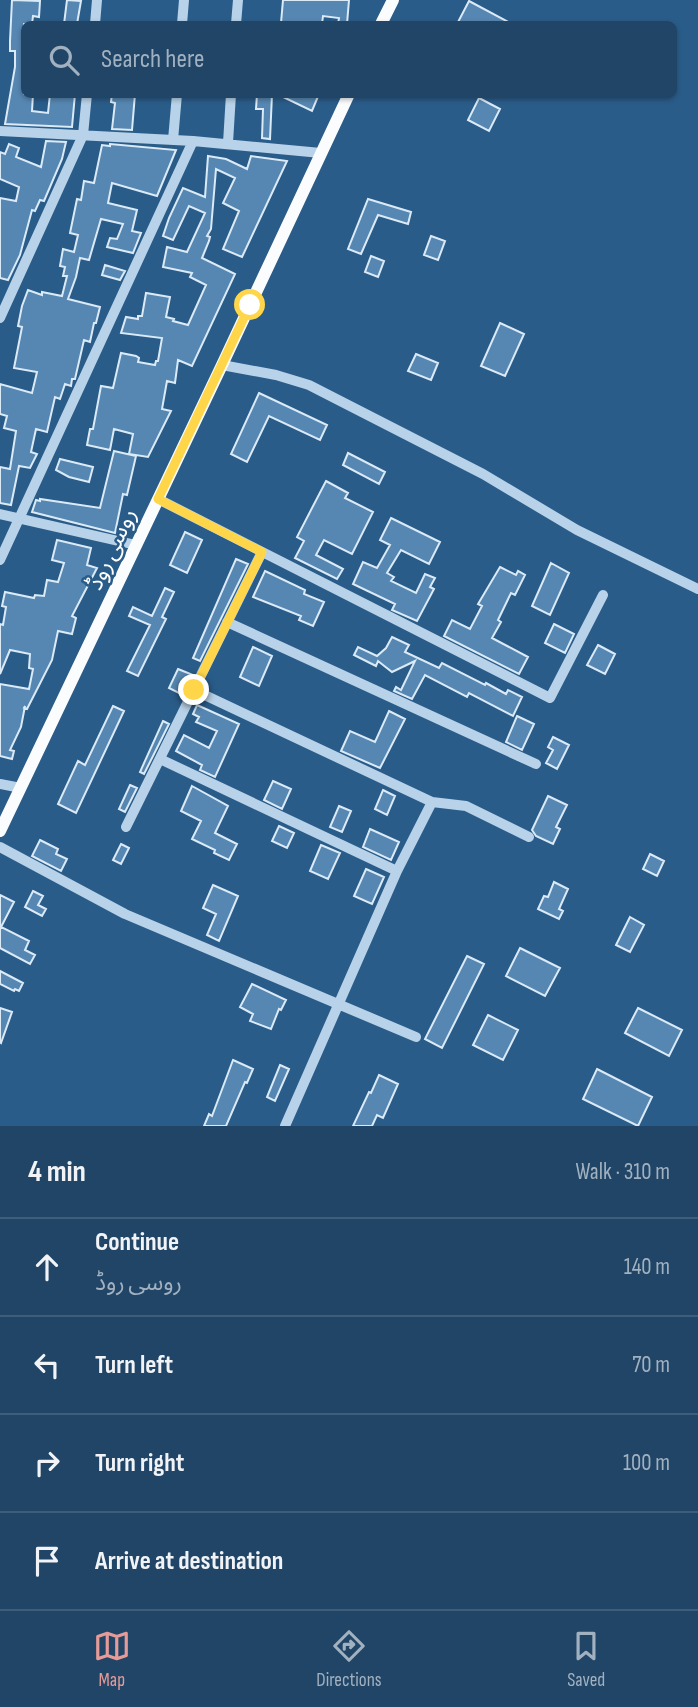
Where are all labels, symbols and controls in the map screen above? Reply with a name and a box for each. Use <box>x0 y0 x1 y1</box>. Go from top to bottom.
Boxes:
search box <box>21 21 677 98</box>
icon: search <box>45 41 83 79</box>
text: Search here <box>101 44 204 75</box>
route start <box>234 289 265 320</box>
street label: روسی روڈ <box>81 504 143 595</box>
route end <box>178 674 209 705</box>
text: 4 min <box>28 1154 86 1190</box>
text: Walk · 310 m <box>575 1158 670 1186</box>
text: Continue <box>95 1227 179 1258</box>
icon: ahead <box>28 1248 66 1286</box>
text: 140 m <box>624 1253 670 1281</box>
text: روسی روڈ <box>95 1269 182 1297</box>
icon: left <box>28 1346 66 1384</box>
text: Turn left <box>95 1350 173 1381</box>
text: 70 m <box>632 1351 670 1379</box>
icon: right <box>28 1444 66 1482</box>
text: Turn right <box>95 1448 184 1479</box>
text: 100 m <box>623 1449 670 1477</box>
icon: arrive <box>28 1542 66 1580</box>
text: Arrive at destination <box>95 1546 283 1577</box>
tab: Map <box>93 1627 131 1692</box>
tab: Directions <box>316 1627 382 1692</box>
tab: Saved <box>567 1627 605 1692</box>

